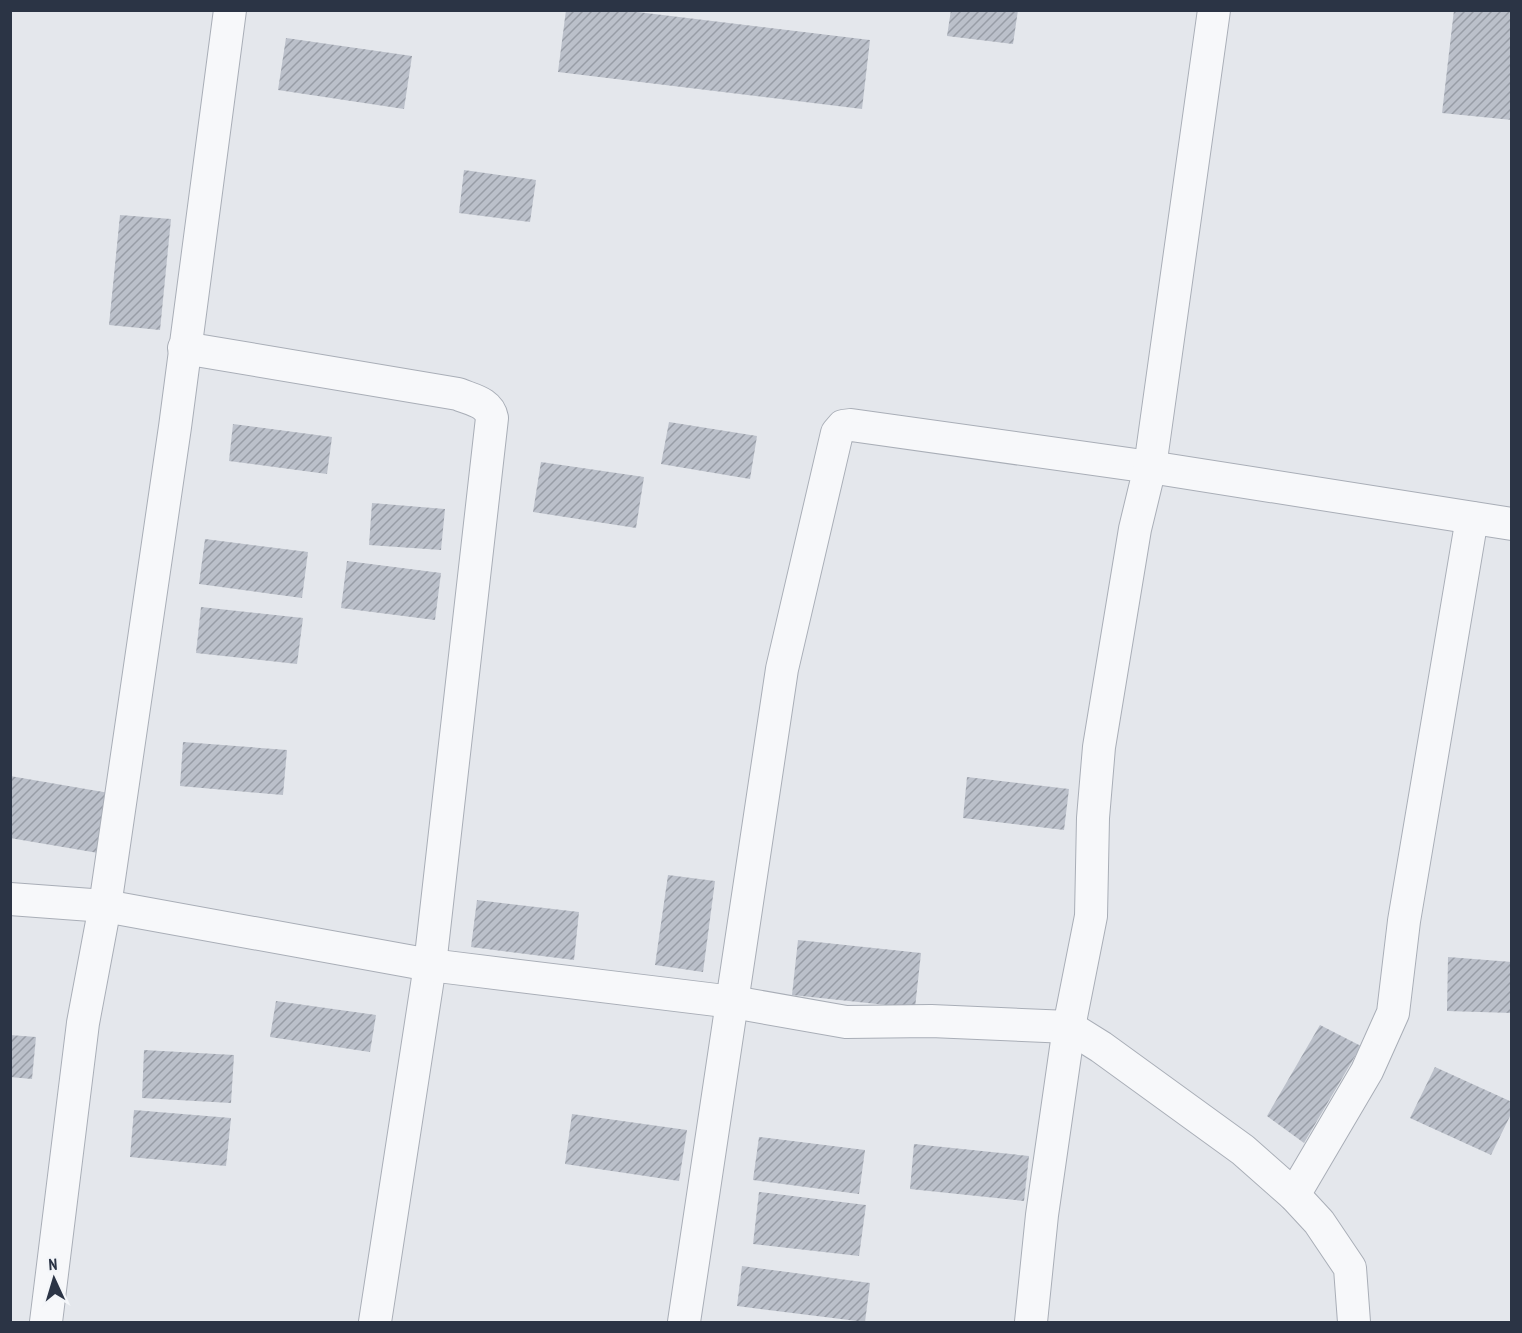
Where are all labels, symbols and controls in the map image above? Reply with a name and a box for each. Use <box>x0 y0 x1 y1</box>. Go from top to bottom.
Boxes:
north arrow <box>24 1249 84 1309</box>
text: N <box>48 1254 58 1274</box>

